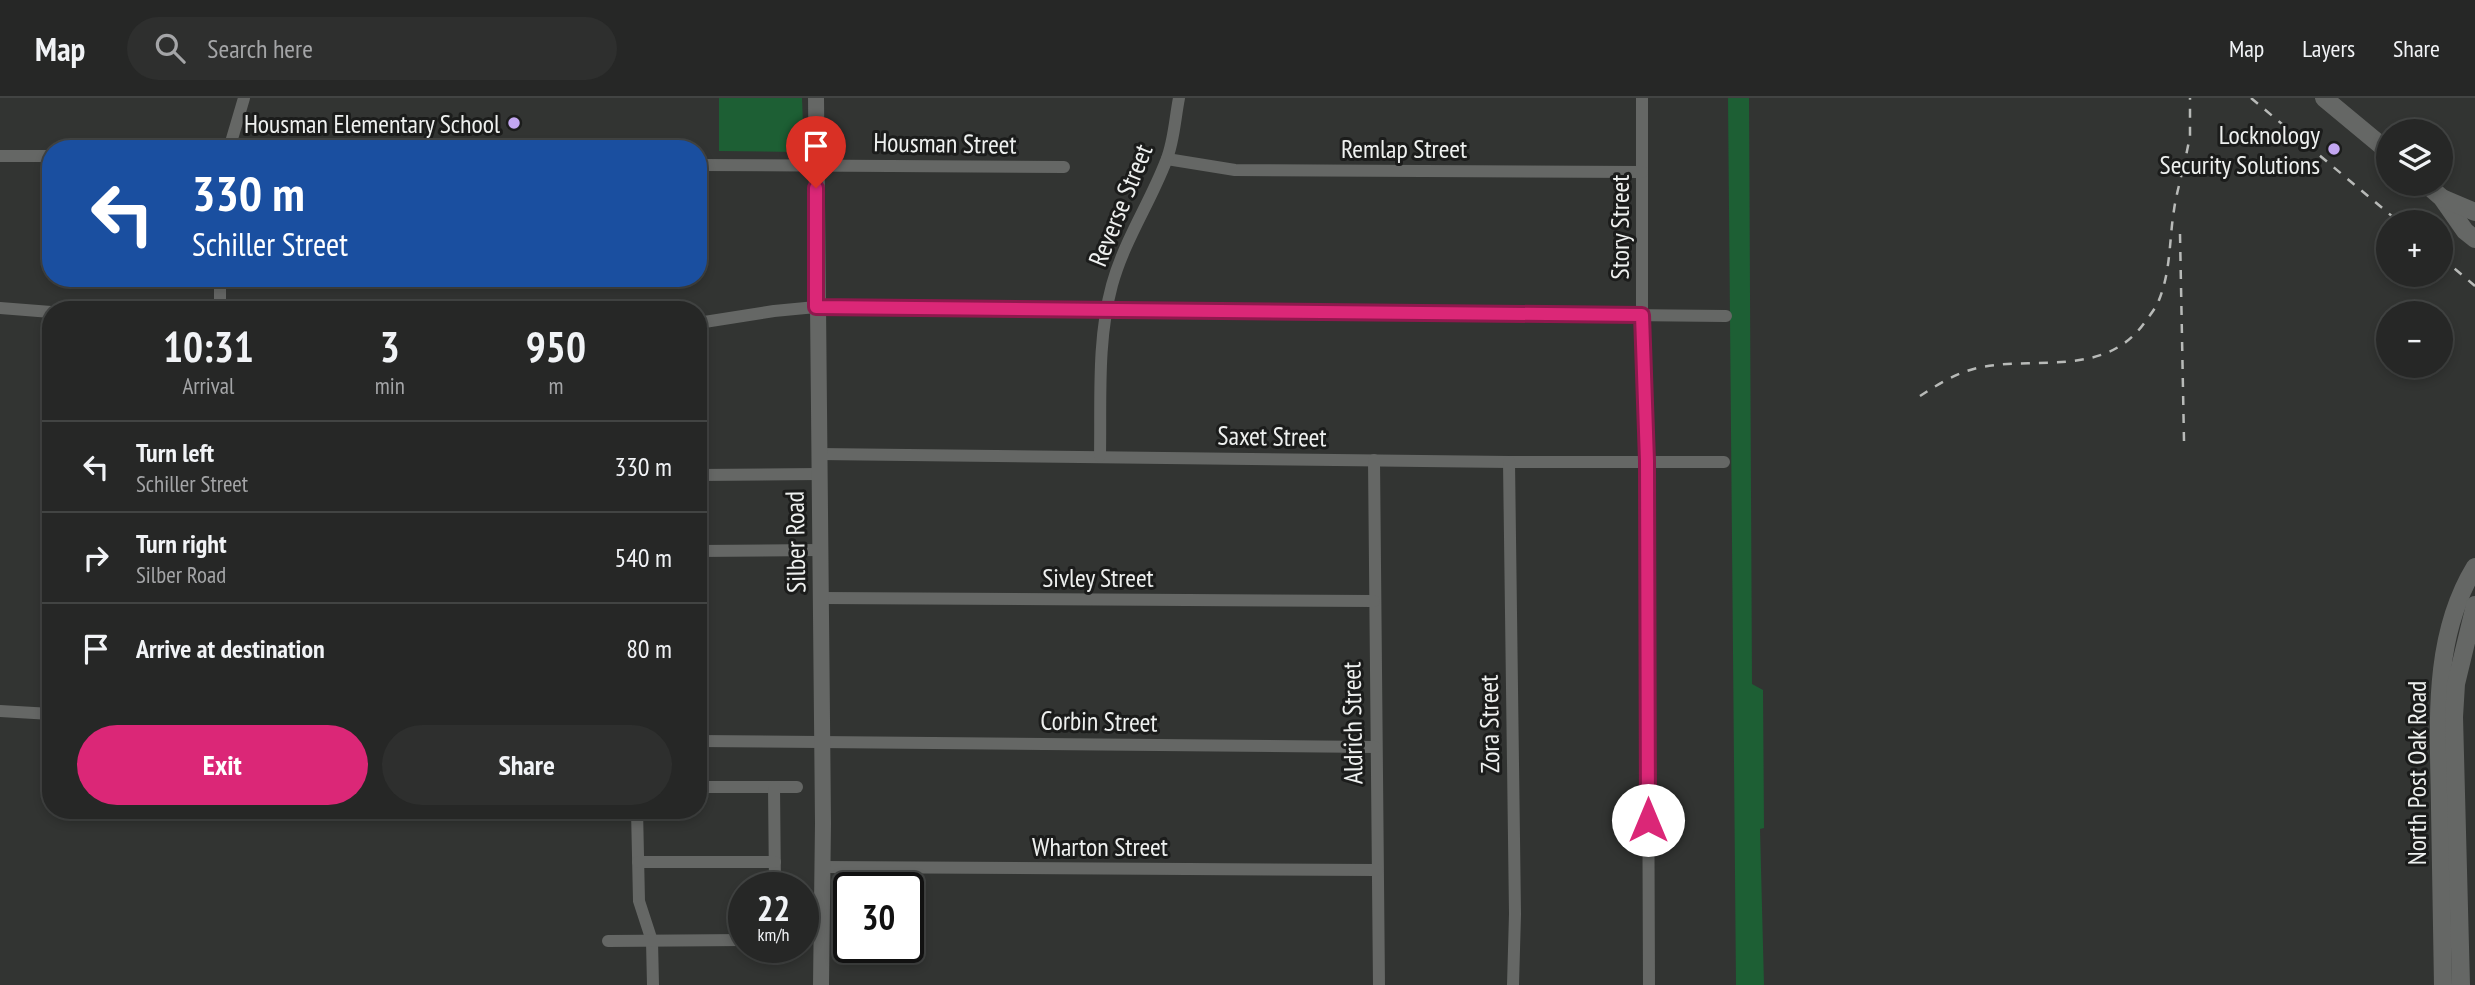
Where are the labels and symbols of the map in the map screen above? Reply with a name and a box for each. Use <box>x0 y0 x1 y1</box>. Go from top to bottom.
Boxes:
place label: Housman Elementary School <box>244 107 500 140</box>
marker: Housman Elementary School <box>506 115 522 131</box>
pin <box>786 116 846 188</box>
place label: Locknology Security Solutions <box>2160 118 2320 181</box>
street label: Housman Street <box>873 125 1017 161</box>
street label: Remlap Street <box>1341 132 1467 165</box>
street label: Reverse Street <box>1081 139 1159 271</box>
marker: Locknology Security Solutions <box>2326 141 2342 157</box>
street label: Story Street <box>1603 175 1636 279</box>
street label: Saxet Street <box>1217 419 1327 453</box>
street label: Silber Road <box>778 491 812 593</box>
street label: Sivley Street <box>1042 561 1154 594</box>
street label: Aldrich Street <box>1334 662 1370 784</box>
street label: Zora Street <box>1472 674 1506 774</box>
street label: North Post Oak Road <box>2400 681 2433 865</box>
street label: Corbin Street <box>1040 703 1158 739</box>
position arrow <box>1611 783 1685 857</box>
street label: Wharton Street <box>1032 830 1168 863</box>
speed limit sign: 30 <box>833 872 924 963</box>

